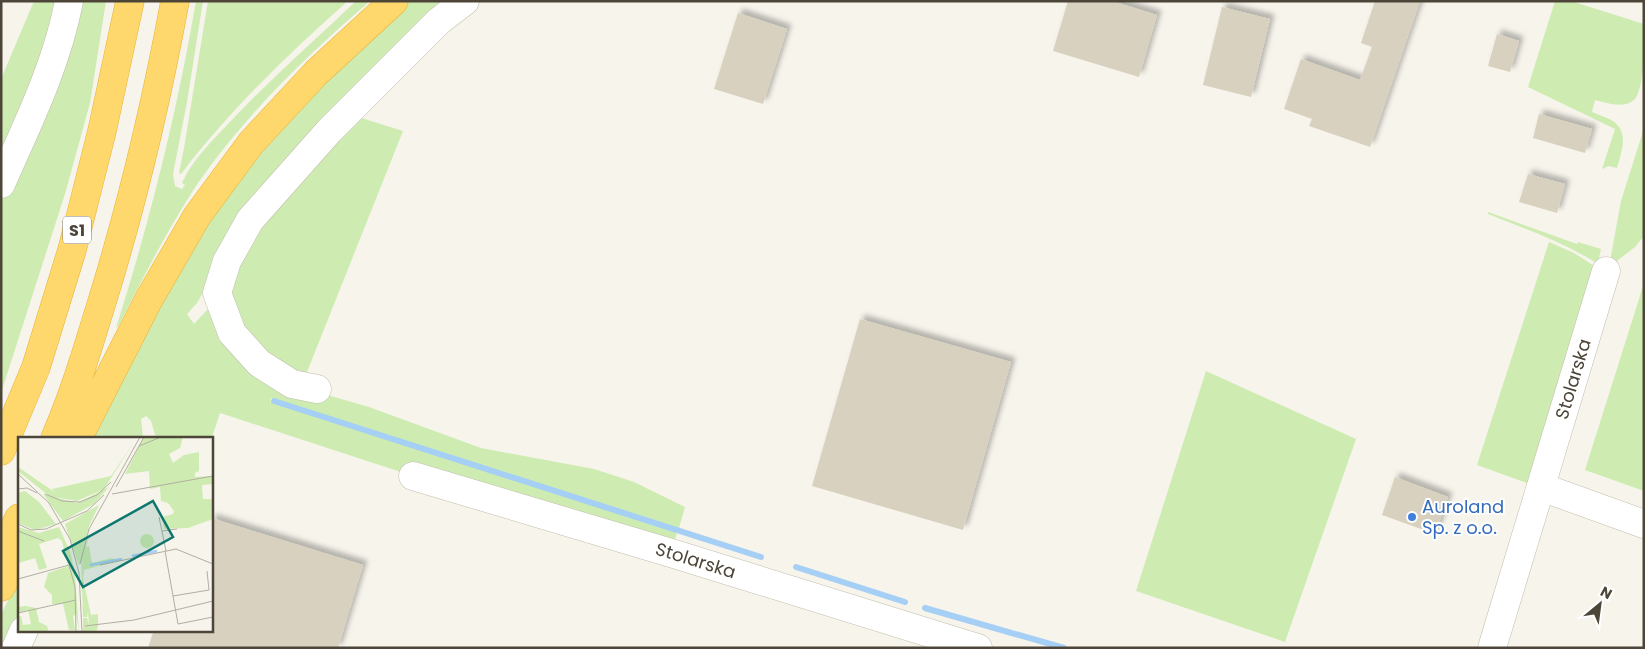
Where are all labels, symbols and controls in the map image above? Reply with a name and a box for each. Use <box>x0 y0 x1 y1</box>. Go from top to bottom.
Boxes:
road number: S1 <box>63 216 91 244</box>
street label: Stolarska <box>1549 336 1597 422</box>
inset map <box>18 437 212 632</box>
place label: Auroland Sp. z o.o. <box>1422 494 1504 540</box>
marker: Auroland Sp. z o.o. <box>1406 511 1418 523</box>
street label: Stolarska <box>653 536 739 584</box>
north arrow <box>1575 579 1625 629</box>
text: N <box>1597 581 1616 604</box>

